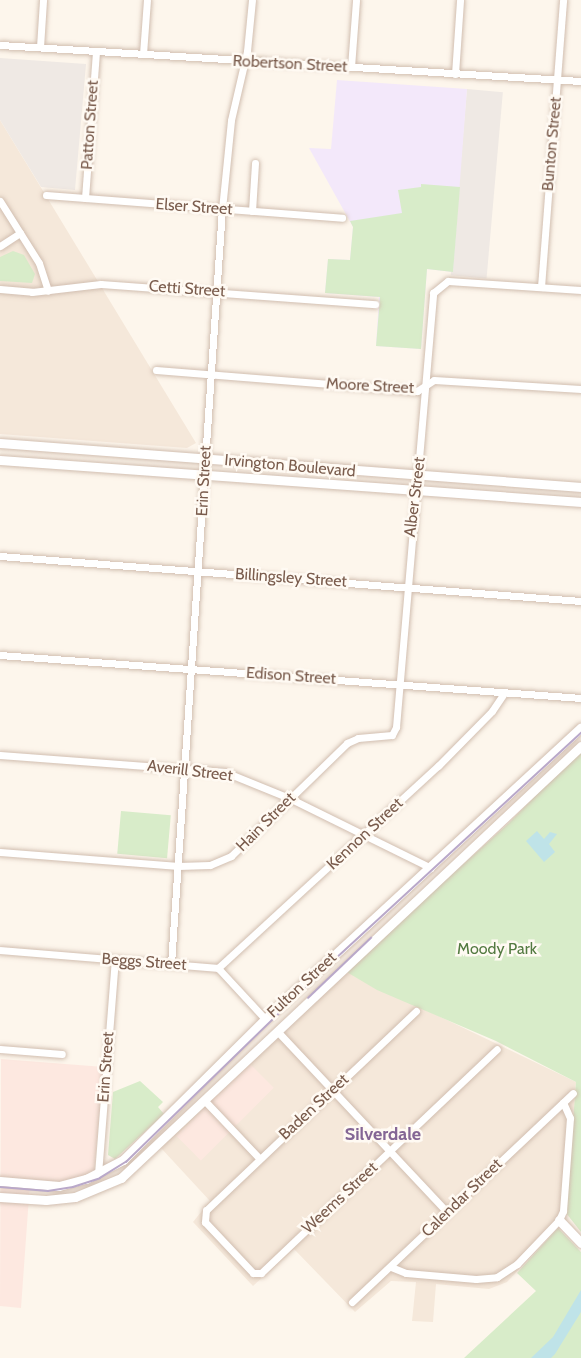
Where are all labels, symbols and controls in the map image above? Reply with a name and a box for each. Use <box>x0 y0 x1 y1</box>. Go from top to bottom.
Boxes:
street label: Robertson Street <box>232 51 348 77</box>
street label: Patton Street <box>77 80 103 170</box>
street label: Bunton Street <box>538 96 566 192</box>
street label: Elser Street <box>155 195 233 219</box>
street label: Cetti Street <box>148 277 226 301</box>
street label: Moore Street <box>325 374 415 398</box>
street label: Erin Street <box>193 445 215 517</box>
street label: Irvington Boulevard <box>224 451 356 481</box>
street label: Alber Street <box>401 456 429 538</box>
street label: Billingsley Street <box>234 565 348 591</box>
street label: Edison Street <box>245 663 337 689</box>
street label: Averill Street <box>146 756 234 786</box>
street label: Hain Street <box>232 788 300 856</box>
street label: Kennon Street <box>323 794 407 874</box>
park label: Moody Park <box>457 939 537 959</box>
street label: Fulton Street <box>263 948 341 1022</box>
street label: Beggs Street <box>101 949 187 975</box>
street label: Erin Street <box>94 1031 118 1103</box>
street label: Baden Street <box>275 1070 353 1144</box>
district label: Silverdale <box>345 1123 421 1145</box>
street label: Calendar Street <box>418 1155 506 1241</box>
street label: Weems Street <box>298 1158 382 1238</box>

